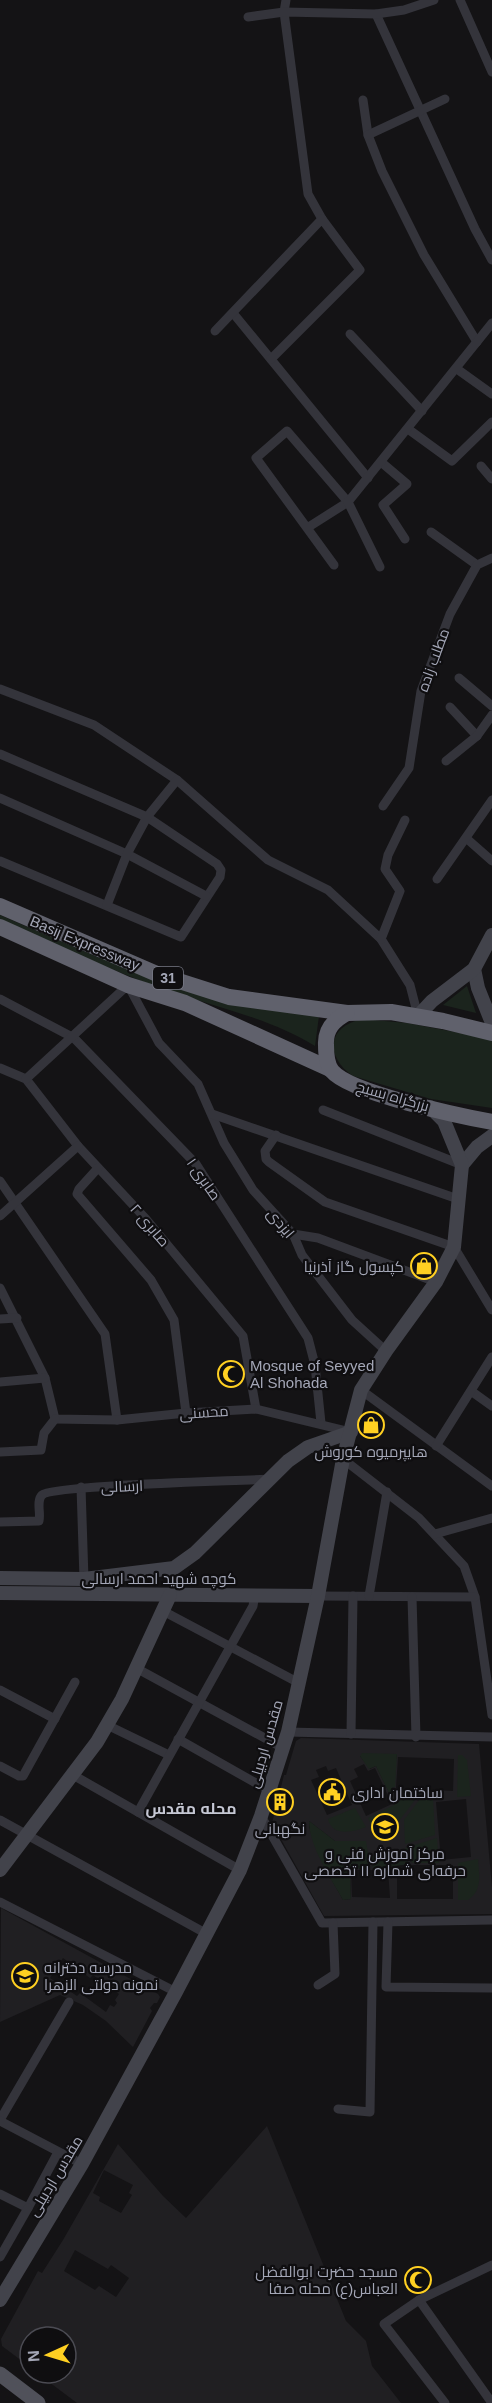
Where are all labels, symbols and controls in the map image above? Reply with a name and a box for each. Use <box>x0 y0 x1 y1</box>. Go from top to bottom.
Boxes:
street label: مطلب زاده <box>414 626 453 694</box>
street label: Basij Expressway <box>28 912 143 974</box>
road number: 31 <box>153 967 183 989</box>
street label: بزرگراه بسیج <box>354 1078 431 1117</box>
street label: صابری ۱ <box>182 1155 225 1204</box>
street label: صابری ۲ <box>125 1200 173 1251</box>
street label: ایزدی <box>262 1205 298 1242</box>
shop icon: کپسول گاز آذرنیا <box>409 1251 439 1281</box>
place label: کپسول گاز آذرنیا <box>304 1258 404 1277</box>
place label: Mosque of Seyyed Al Shohada <box>250 1357 374 1391</box>
mosque icon: Mosque of Seyyed Al Shohada <box>216 1359 246 1389</box>
street label: محسنی <box>179 1402 229 1424</box>
shop icon: هایپرمیوه کوروش <box>356 1410 386 1440</box>
place label: هایپرمیوه کوروش <box>314 1443 428 1462</box>
street label: ارسالی <box>101 1477 143 1497</box>
street label: کوچه شهید احمد ارسالی <box>82 1570 237 1589</box>
street label: مقدس اردبیلی <box>244 1698 288 1791</box>
public building icon: ساختمان اداری <box>317 1777 347 1807</box>
place label: ساختمان اداری <box>352 1784 443 1803</box>
building icon: نگهبانی <box>265 1787 295 1817</box>
district label: محله مقدس <box>145 1800 237 1818</box>
school or university icon: مرکز آموزش فنی و حرفه‌ای شماره ۱۱ تخصصی <box>370 1812 400 1842</box>
place label: نگهبانی <box>255 1820 305 1839</box>
place label: مرکز آموزش فنی و حرفه‌ای شماره ۱۱ تخصصی <box>304 1845 466 1881</box>
place label: مدرسه دخترانه نمونه دولتی الزهرا <box>44 1959 158 1995</box>
school or university icon: مدرسه دخترانه نمونه دولتی الزهرا <box>10 1961 40 1991</box>
street label: مقدس اردبیلی <box>24 2133 87 2220</box>
place label: مسجد حضرت ابوالفضل العباس(ع) محله صفا <box>255 2263 398 2300</box>
mosque icon: مسجد حضرت ابوالفضل العباس(ع) محله صفا <box>403 2265 433 2295</box>
north arrow <box>18 2325 78 2385</box>
text: N <box>25 2350 42 2362</box>

